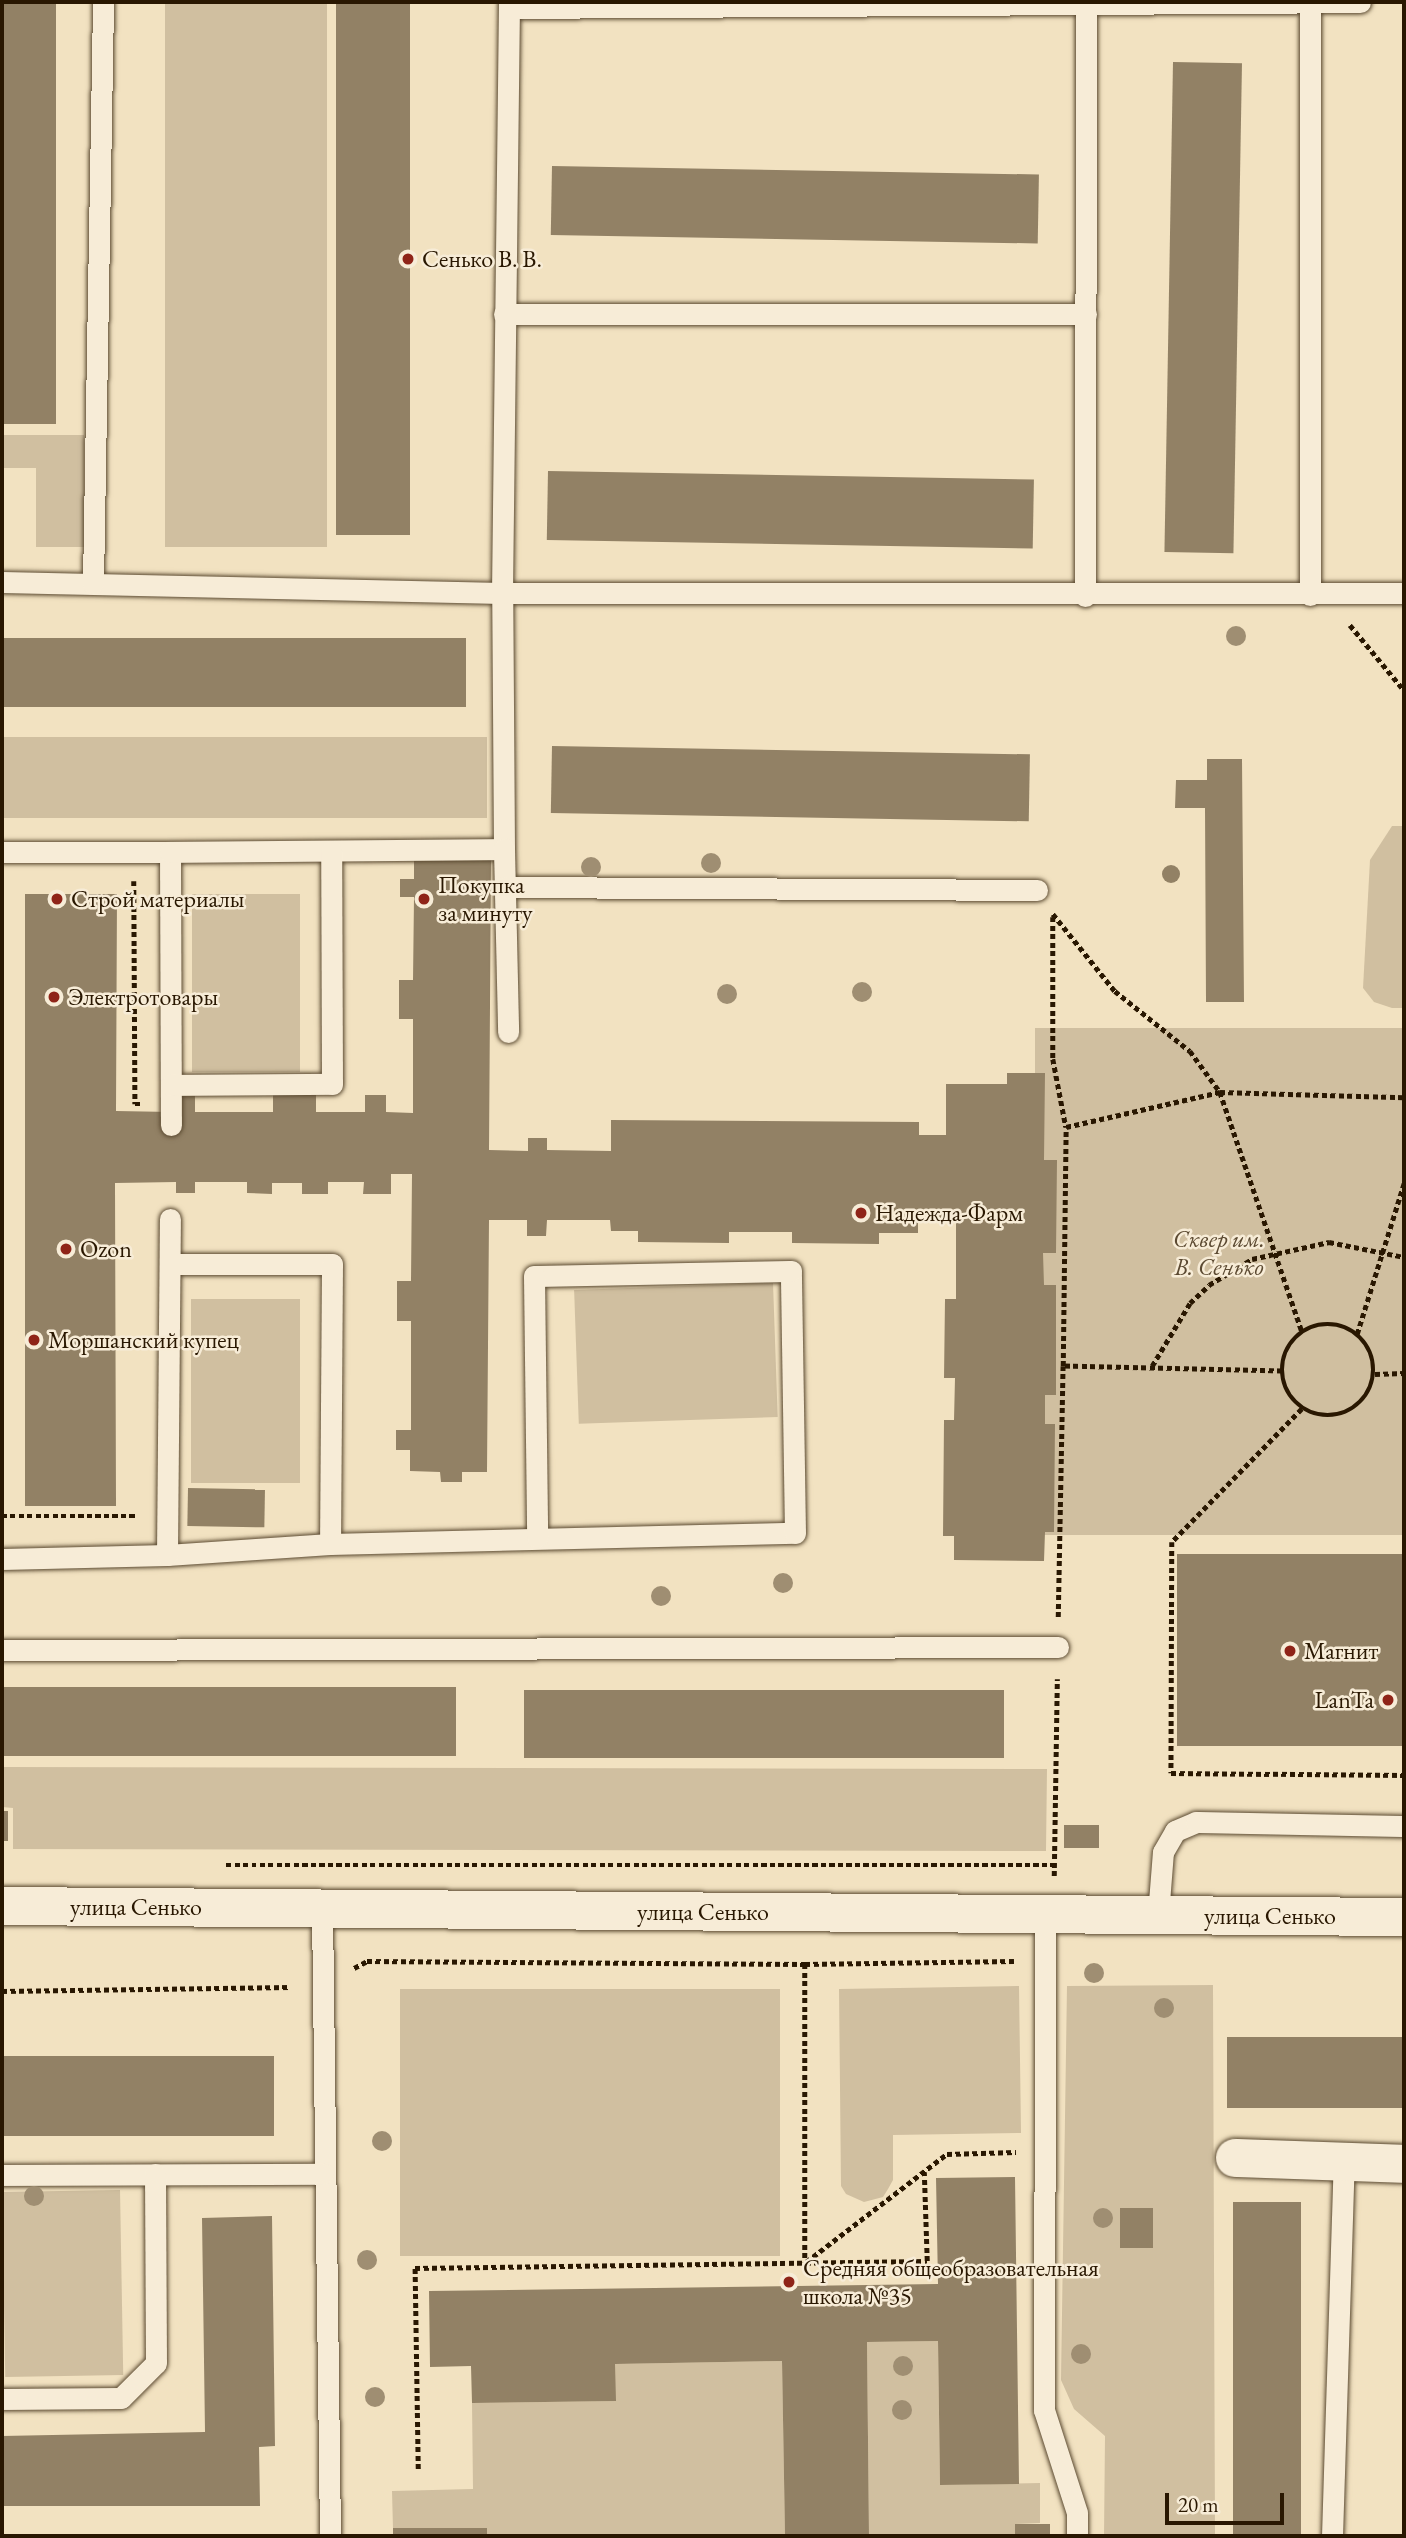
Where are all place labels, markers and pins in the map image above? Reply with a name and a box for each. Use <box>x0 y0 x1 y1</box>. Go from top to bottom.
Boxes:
place label: Сенько В. В. <box>422 245 542 273</box>
marker: Сенько В. В. <box>400 251 416 267</box>
place label: Покупка за минуту <box>438 871 533 927</box>
place label: Строй материалы <box>71 885 244 913</box>
marker: Строй материалы <box>49 891 65 907</box>
marker: Покупка за минуту <box>416 891 432 907</box>
place label: Электротовары <box>68 983 218 1011</box>
marker: Электротовары <box>46 989 62 1005</box>
place label: Надежда-Фарм <box>875 1199 1023 1227</box>
marker: Надежда-Фарм <box>853 1205 869 1221</box>
place label: Ozon <box>80 1235 132 1263</box>
marker: Ozon <box>58 1241 74 1257</box>
place label: Моршанский купец <box>48 1326 239 1354</box>
marker: Моршанский купец <box>26 1332 42 1348</box>
place label: Магнит <box>1304 1637 1378 1665</box>
marker: Магнит <box>1282 1643 1298 1659</box>
place label: LanTa <box>1315 1686 1374 1714</box>
marker: LanTa <box>1380 1692 1396 1708</box>
place label: Средняя общеобразовательная школа №35 <box>803 2254 1099 2310</box>
marker: Средняя общеобразовательная школа №35 <box>781 2274 797 2290</box>

